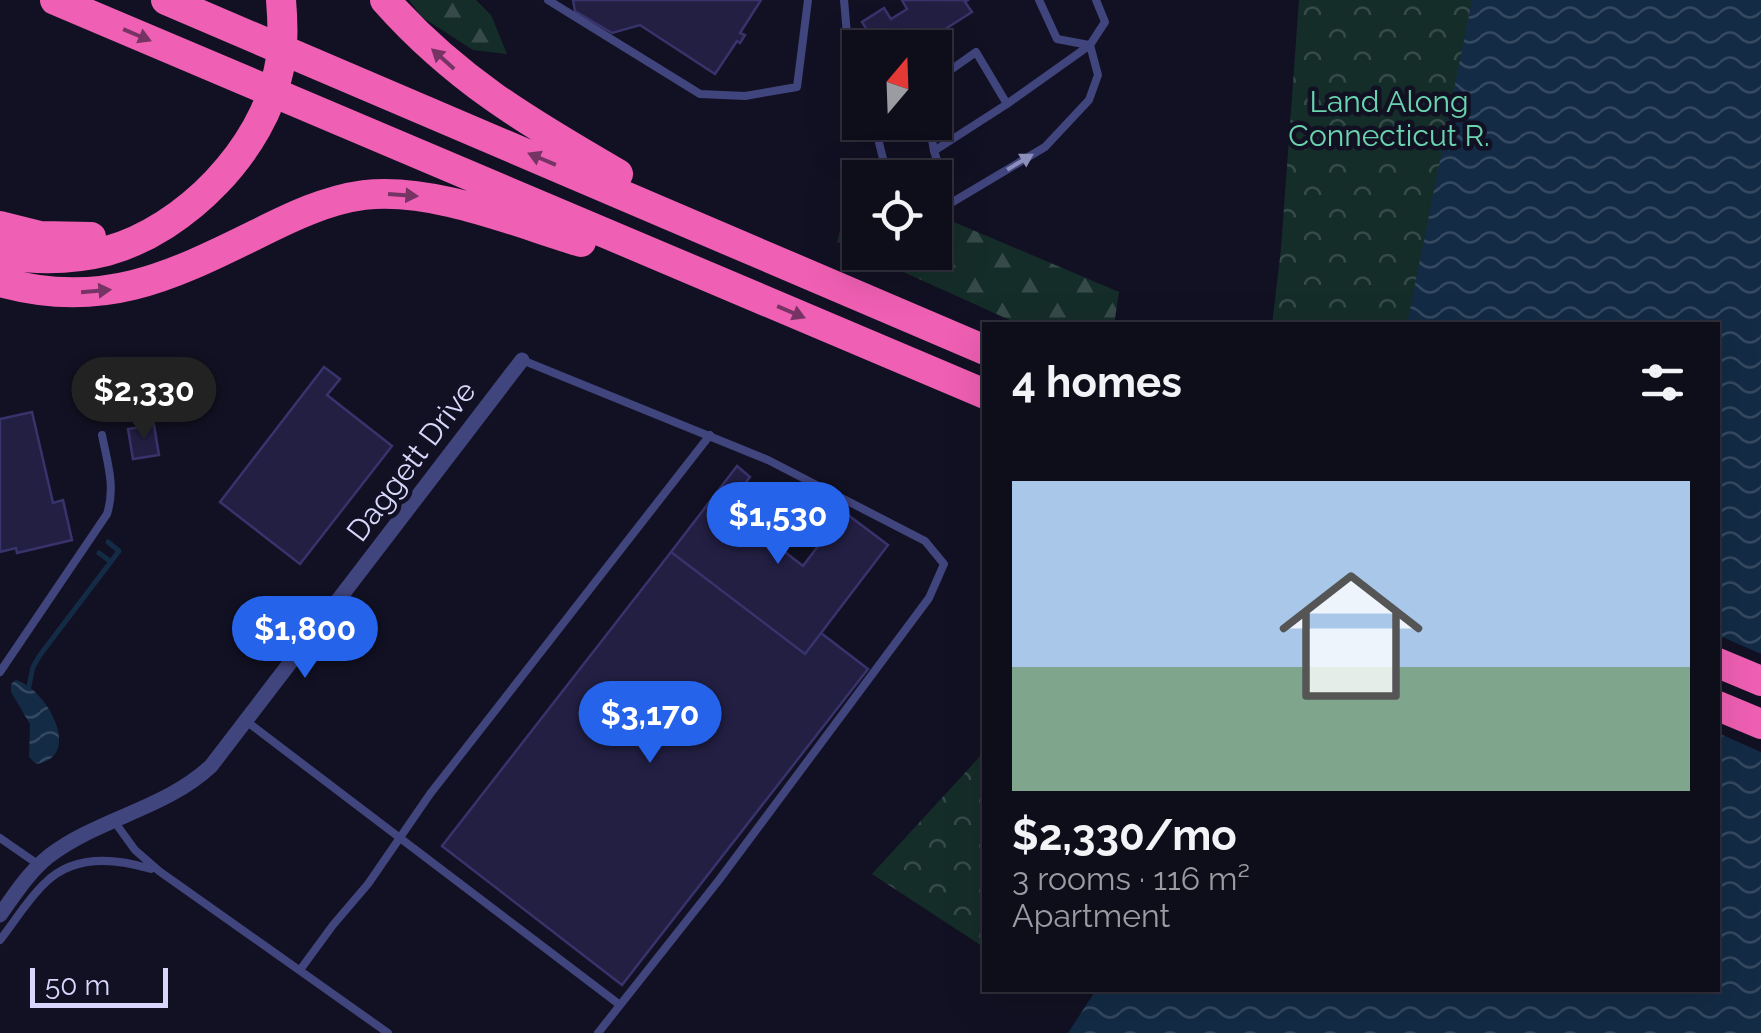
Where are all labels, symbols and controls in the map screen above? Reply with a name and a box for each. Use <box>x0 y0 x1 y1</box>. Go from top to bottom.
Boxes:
one-way arrow <box>122 27 152 43</box>
north arrow <box>842 30 952 140</box>
map controls <box>842 30 952 270</box>
one-way arrow <box>431 49 456 71</box>
park label: Land Along Connecticut R. <box>1288 84 1490 153</box>
one-way arrow <box>527 151 557 167</box>
one-way arrow <box>1006 154 1034 171</box>
button: locate <box>842 160 952 270</box>
one-way arrow <box>387 187 419 203</box>
one-way arrow <box>81 283 113 299</box>
one-way arrow <box>776 305 806 321</box>
icon: filters <box>1635 355 1690 410</box>
pin: $2,330 <box>63 357 225 442</box>
text: 4 homes <box>1012 358 1182 407</box>
text: $2,330 <box>93 371 195 408</box>
street label: Daggett Drive <box>339 374 483 548</box>
pin: $1,530 <box>697 482 859 567</box>
text: $1,530 <box>729 496 827 533</box>
icon: home <box>1261 546 1441 726</box>
pin: $1,800 <box>224 596 386 681</box>
text: $1,800 <box>254 610 356 647</box>
pin: $3,170 <box>569 681 731 766</box>
text: $3,170 <box>601 695 699 732</box>
text: $2,330/mo <box>1012 811 1237 860</box>
text: 3 rooms · 116 m² <box>1012 860 1250 897</box>
text: Apartment <box>1012 897 1170 934</box>
scale bar <box>30 963 168 1008</box>
text: 50 m <box>45 969 110 1002</box>

